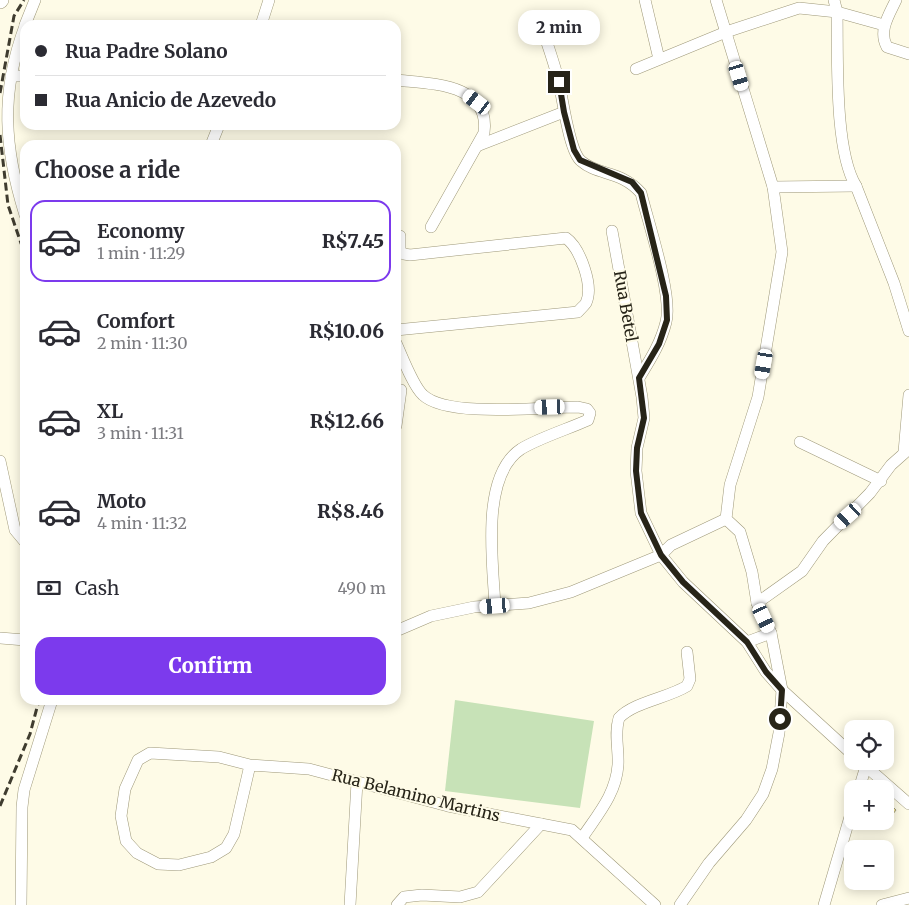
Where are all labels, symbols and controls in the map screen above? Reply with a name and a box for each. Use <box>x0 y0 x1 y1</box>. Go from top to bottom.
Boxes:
callout: 2 min <box>518 9 600 44</box>
text: 2 min <box>536 17 582 37</box>
text: Rua Padre Solano <box>65 39 228 63</box>
car <box>727 59 750 93</box>
route end <box>548 71 570 93</box>
car <box>460 87 493 117</box>
text: Rua Anicio de Azevedo <box>65 88 276 112</box>
text: Choose a ride <box>35 156 180 184</box>
icon: car <box>37 219 82 264</box>
text: Economy <box>97 219 185 243</box>
text: R$7.45 <box>322 229 384 253</box>
text: 1 min · 11:29 <box>97 243 185 263</box>
street label: Rua Betel <box>610 269 642 343</box>
icon: car <box>37 309 82 354</box>
text: Comfort <box>97 309 175 333</box>
text: R$10.06 <box>309 319 384 343</box>
text: 2 min · 11:30 <box>97 333 188 353</box>
car <box>754 348 773 380</box>
icon: car <box>37 399 82 444</box>
text: XL <box>97 399 123 423</box>
car <box>534 399 565 415</box>
text: R$12.66 <box>310 409 384 433</box>
text: 3 min · 11:31 <box>97 423 184 443</box>
icon: car <box>37 489 82 534</box>
text: Moto <box>97 489 146 513</box>
text: R$8.46 <box>317 499 384 523</box>
car <box>831 500 864 532</box>
text: 4 min · 11:32 <box>97 513 187 533</box>
icon: cash <box>35 574 63 602</box>
text: Cash <box>75 576 119 600</box>
text: 490 m <box>337 578 386 598</box>
car <box>479 597 510 615</box>
car <box>750 601 777 635</box>
button: Confirm <box>35 637 386 695</box>
route start <box>769 708 791 730</box>
map controls <box>844 720 894 890</box>
button: locate <box>844 720 894 770</box>
street label: Rua Belamino Martins <box>330 764 502 826</box>
button: + <box>844 780 894 830</box>
button: − <box>844 840 894 890</box>

